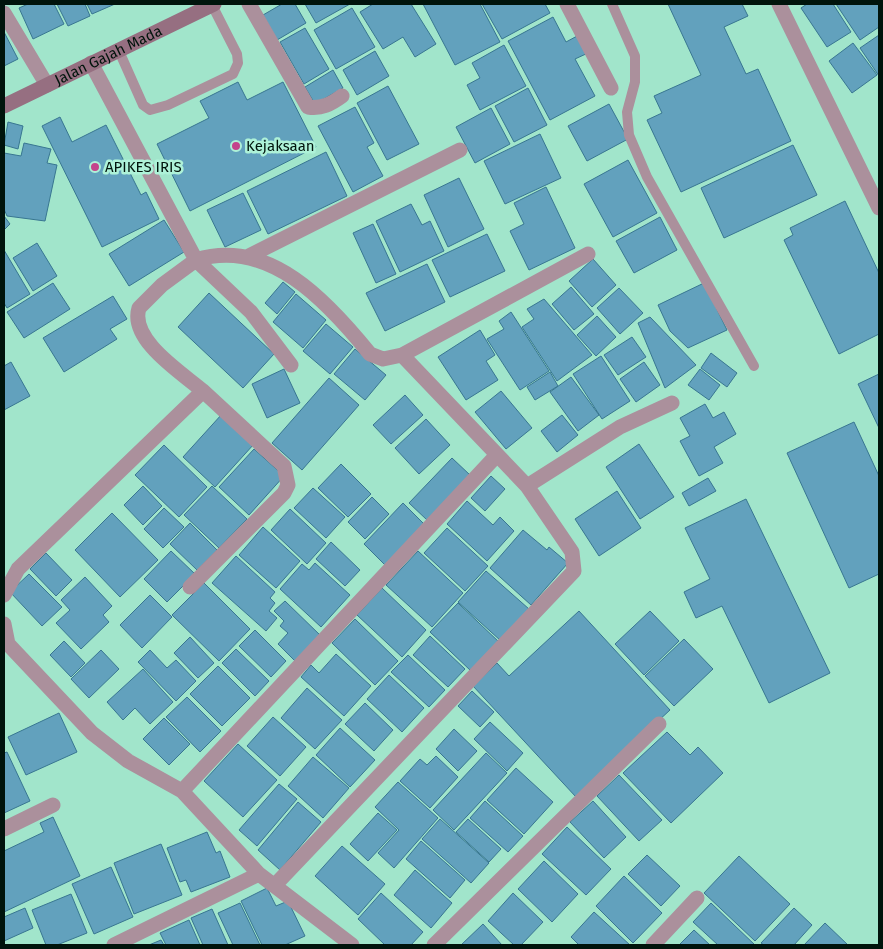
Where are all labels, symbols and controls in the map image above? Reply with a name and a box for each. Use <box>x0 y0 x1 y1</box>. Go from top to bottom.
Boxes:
street label: Jalan Gajah Mada <box>52 22 165 89</box>
place label: Kejaksaan <box>246 137 315 155</box>
marker: Kejaksaan <box>230 140 242 152</box>
place label: APIKES IRIS <box>105 158 182 176</box>
marker: APIKES IRIS <box>89 161 101 173</box>

